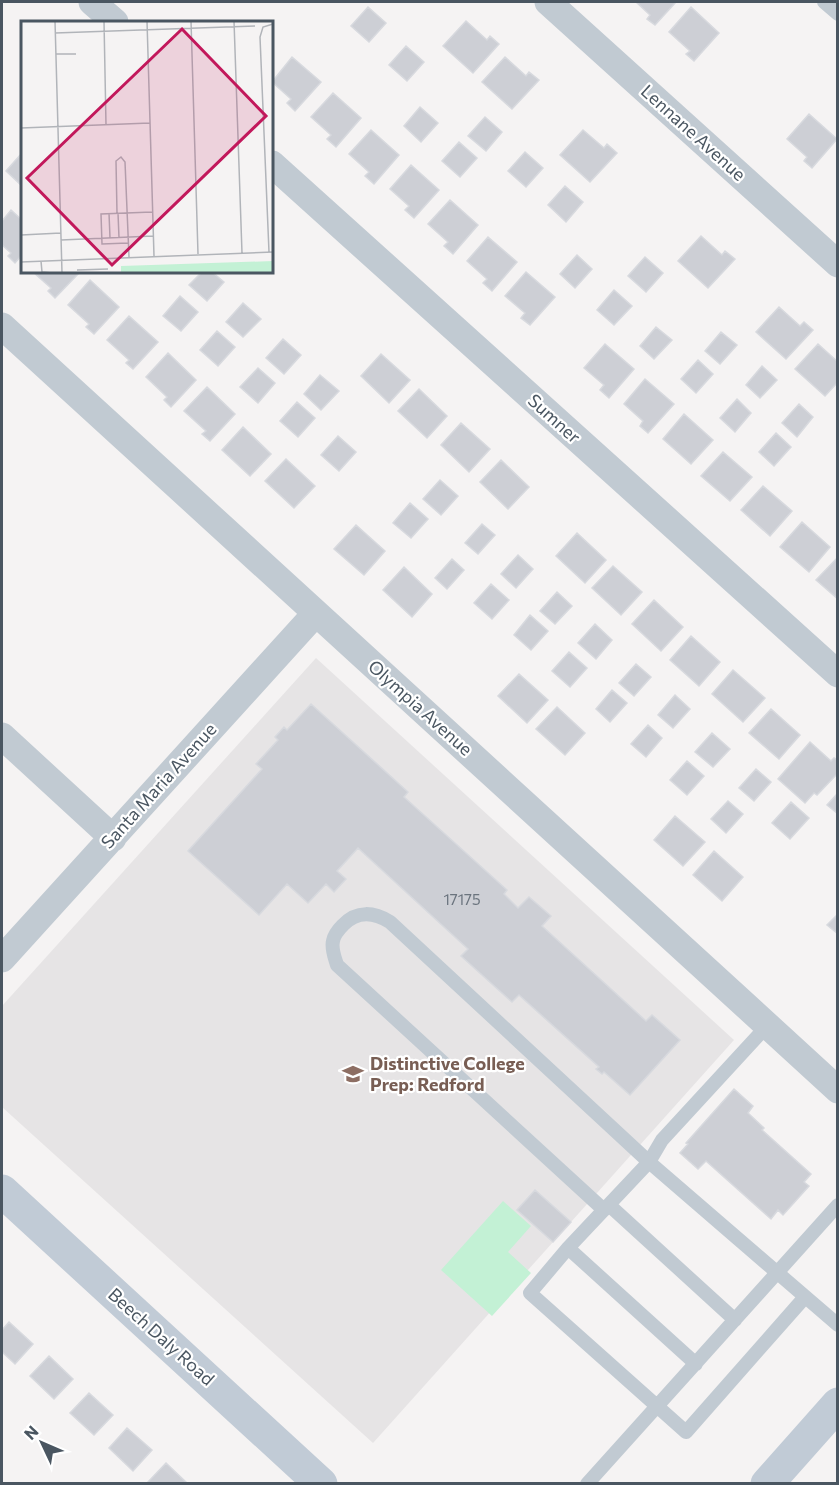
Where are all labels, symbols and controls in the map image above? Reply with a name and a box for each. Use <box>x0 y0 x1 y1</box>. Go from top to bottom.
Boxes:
inset map <box>21 21 273 273</box>
street label: Lennane Avenue <box>637 80 750 185</box>
street label: Sumner <box>524 389 586 448</box>
street label: Olympia Avenue <box>364 655 477 760</box>
street label: Santa Maria Avenue <box>96 718 221 853</box>
house number: 17175 <box>443 890 481 908</box>
place label: Distinctive College Prep: Redford <box>370 1052 525 1095</box>
school or university icon: Distinctive College Prep: Redford <box>341 1062 365 1086</box>
street label: Beech Daly Road <box>104 1283 219 1390</box>
north arrow <box>12 1413 72 1473</box>
text: N <box>20 1421 42 1443</box>

